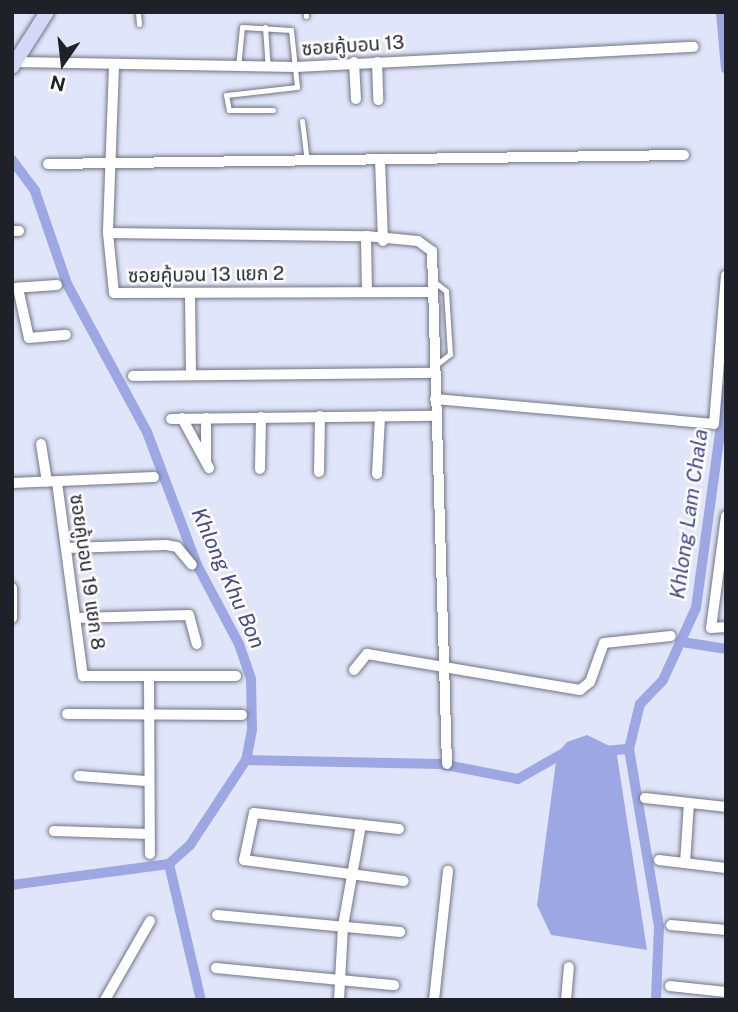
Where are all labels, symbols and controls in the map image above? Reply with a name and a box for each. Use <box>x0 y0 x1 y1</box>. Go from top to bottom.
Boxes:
north arrow <box>28 28 98 98</box>
street label: ซอยคู้บอน 13 <box>301 31 405 61</box>
text: N <box>48 71 68 96</box>
street label: ซอยคู้บอน 13 แยก 2 <box>128 262 284 288</box>
water label: Khlong Lam Chala <box>665 427 713 601</box>
street label: ซอยคู้บอน 19 แยก 8 <box>65 493 109 651</box>
water label: Khlong Khu Bon <box>186 504 270 652</box>

